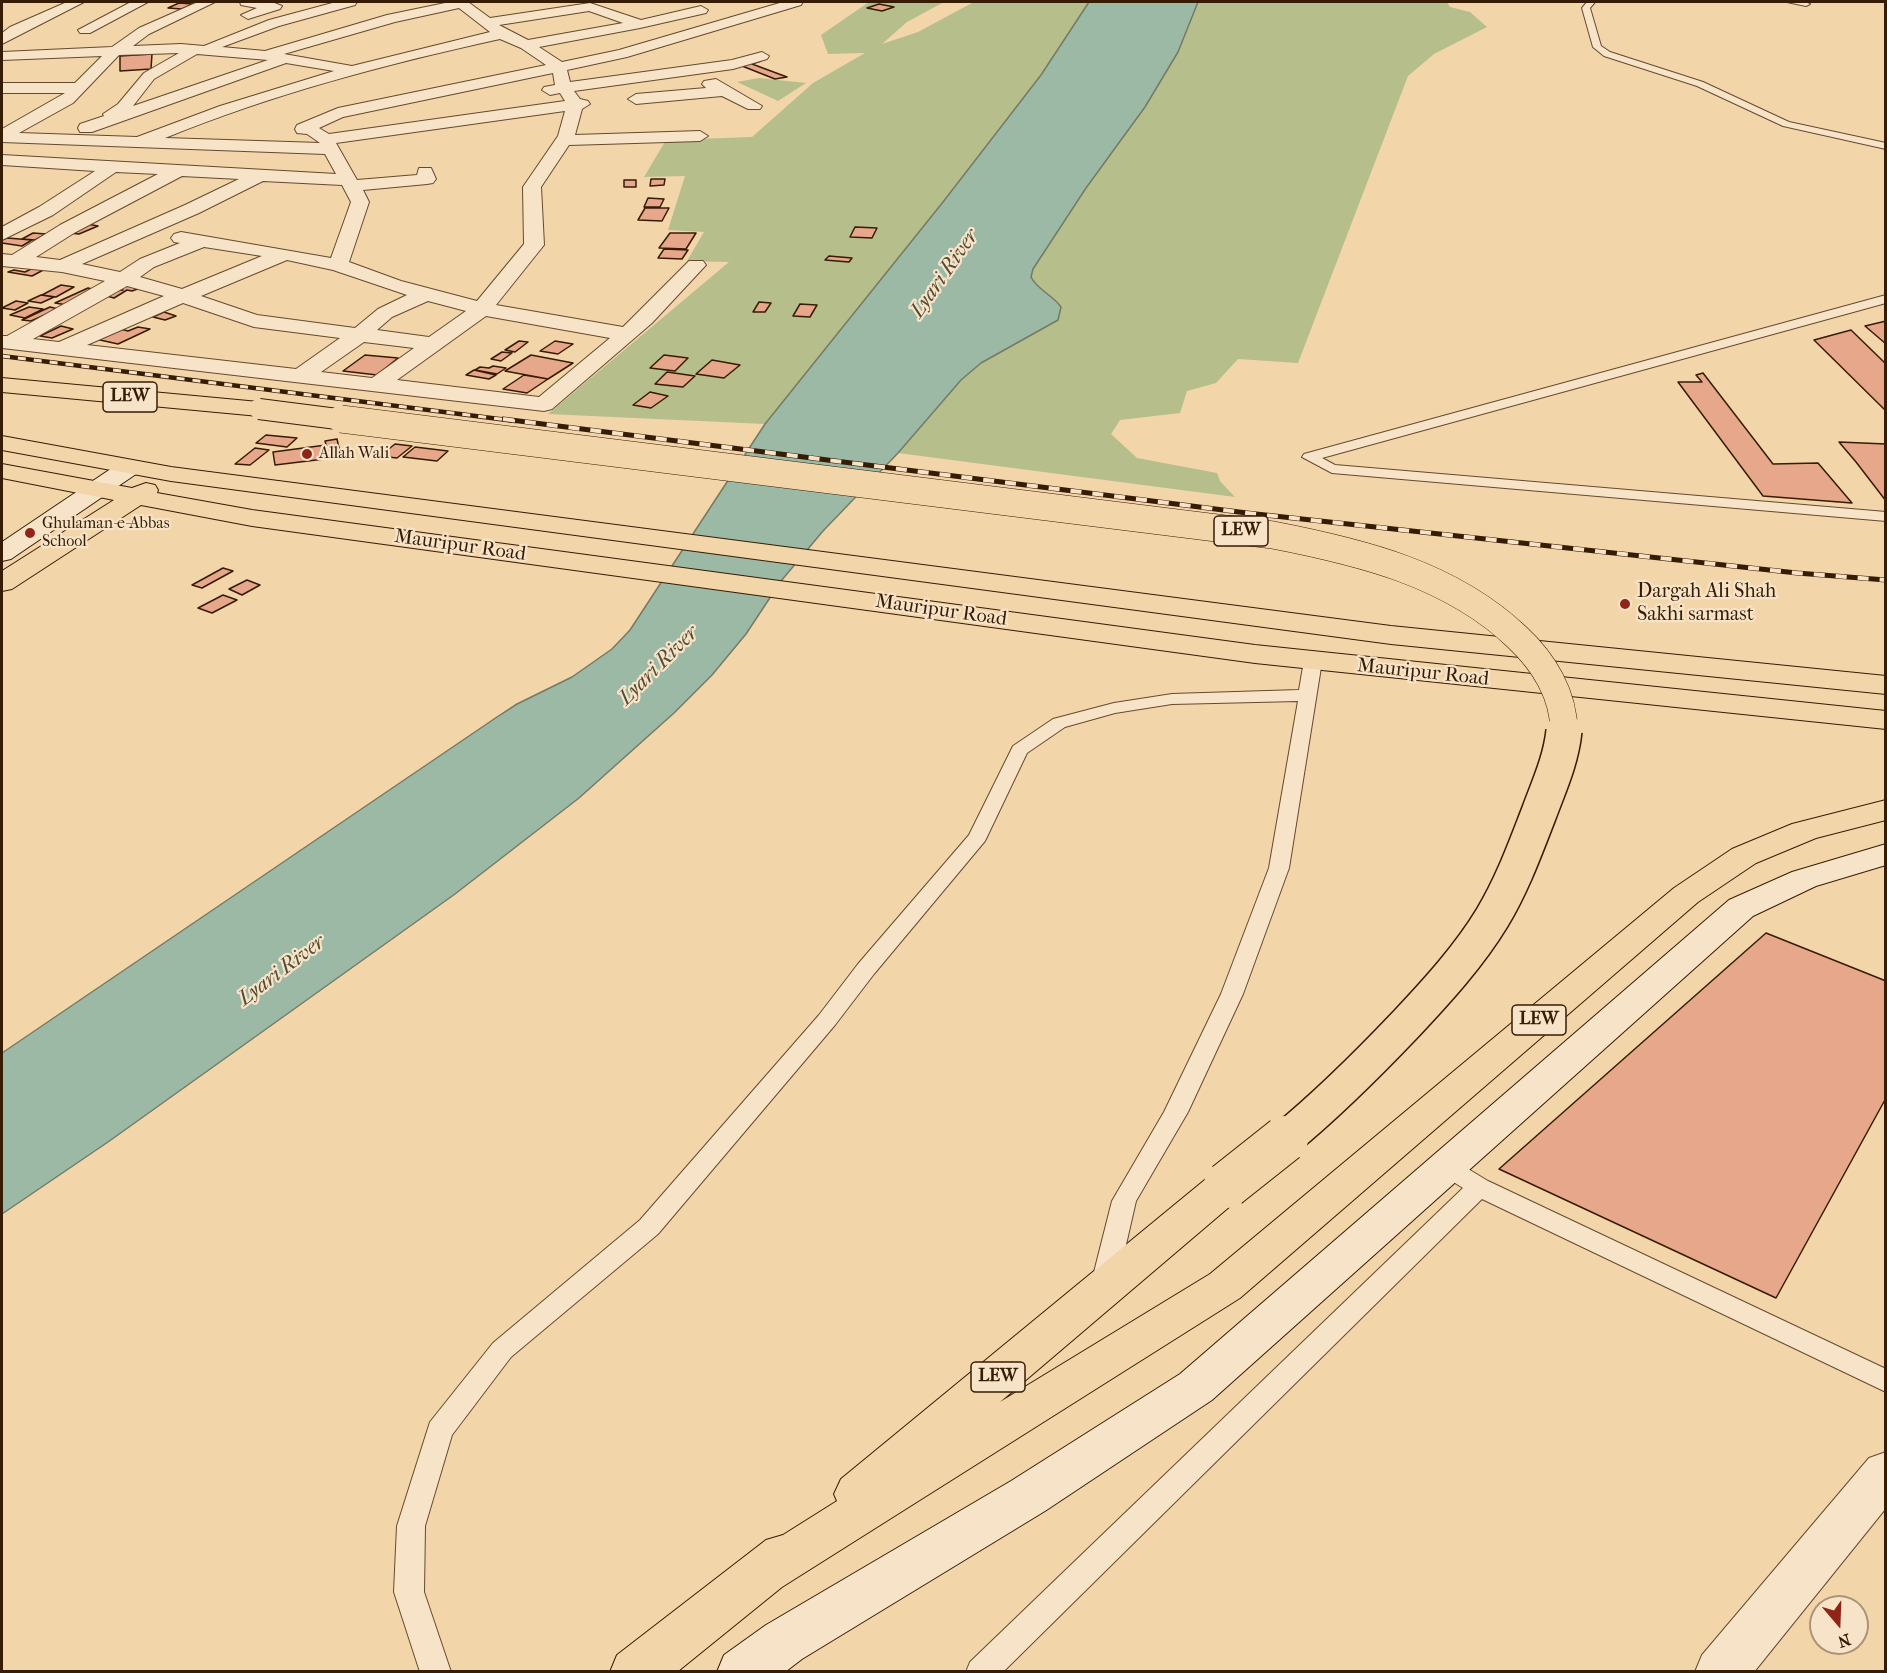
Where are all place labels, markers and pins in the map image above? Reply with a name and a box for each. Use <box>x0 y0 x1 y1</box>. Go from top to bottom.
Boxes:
place label: Allah Wali <box>319 444 389 464</box>
marker: Allah Wali <box>300 447 314 461</box>
place label: Ghulaman-e-Abbas School <box>42 514 170 552</box>
marker: Ghulaman-e-Abbas School <box>23 526 37 540</box>
place label: Dargah Ali Shah Sakhi sarmast <box>1637 580 1776 627</box>
marker: Dargah Ali Shah Sakhi sarmast <box>1618 597 1632 611</box>

